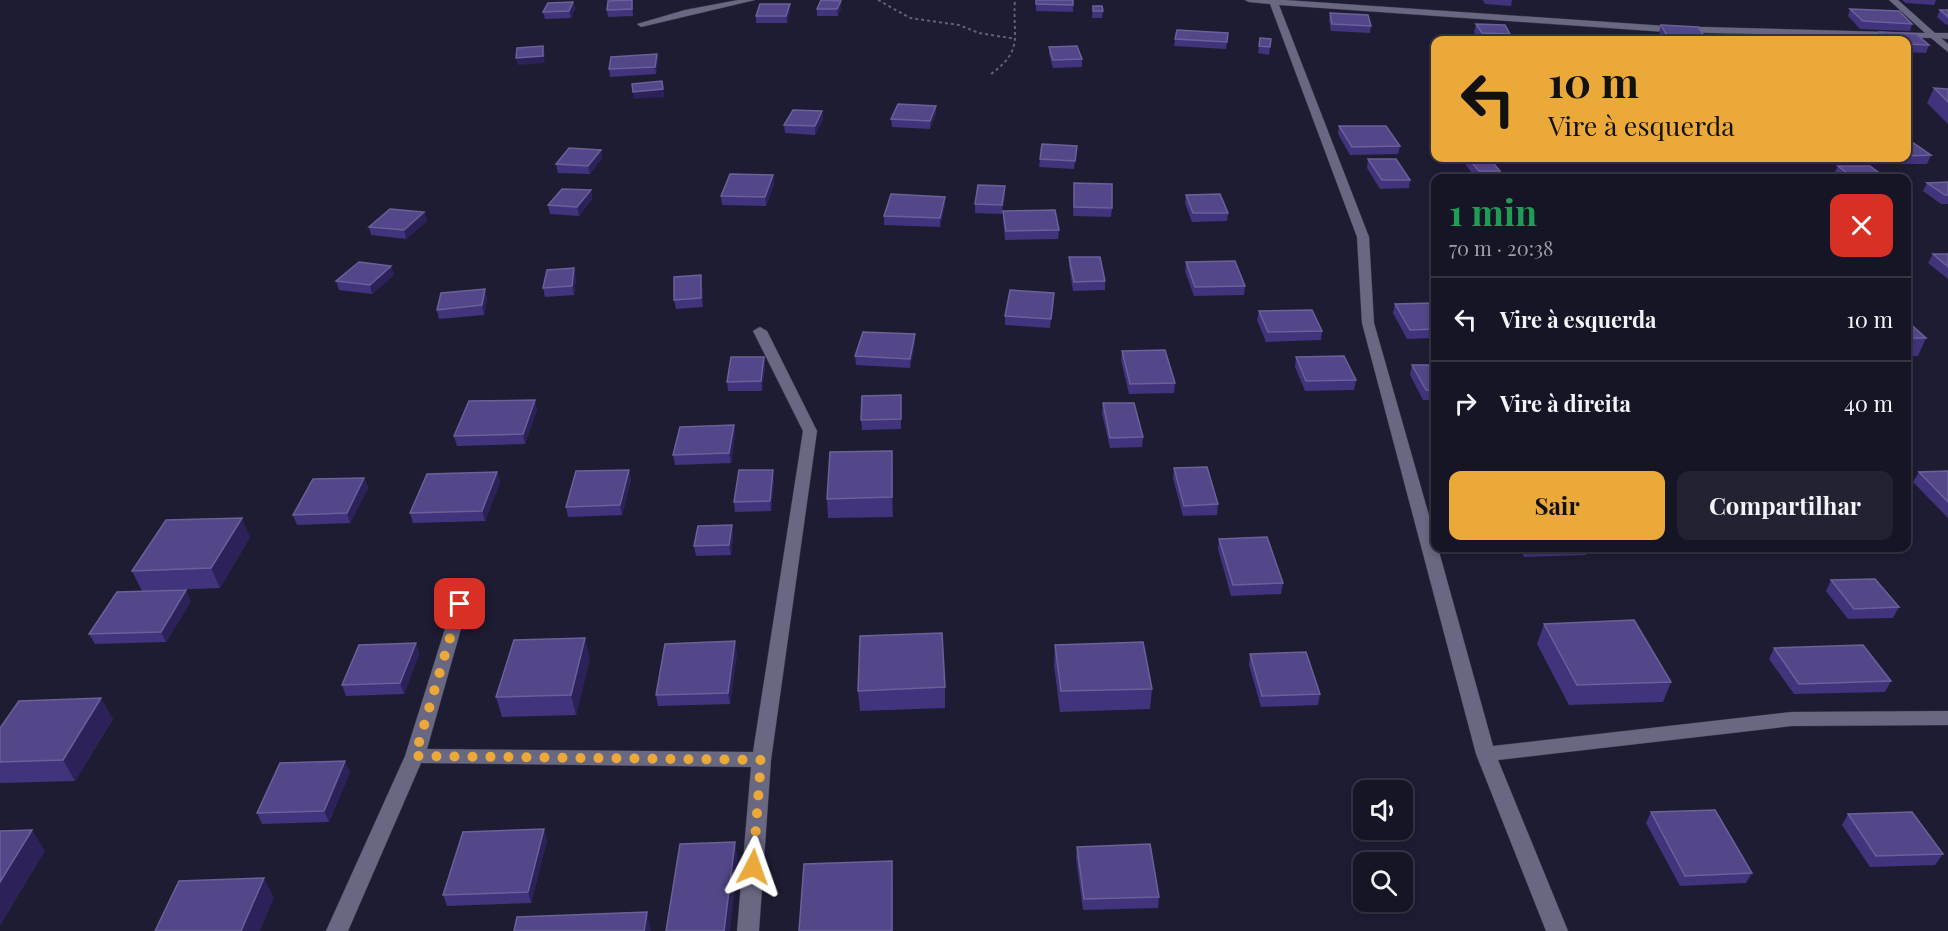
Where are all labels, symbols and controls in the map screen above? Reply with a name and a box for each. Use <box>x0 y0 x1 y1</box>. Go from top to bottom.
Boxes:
text: 10 m <box>1548 53 1639 109</box>
icon: left <box>1449 60 1527 138</box>
text: Vire à esquerda <box>1548 107 1735 143</box>
text: 1 min <box>1449 187 1537 235</box>
button: close <box>1830 194 1893 257</box>
text: 70 m · 20:38 <box>1449 234 1553 261</box>
icon: left <box>1449 303 1482 336</box>
text: Vire à esquerda <box>1500 304 1657 334</box>
text: 10 m <box>1847 304 1893 334</box>
icon: right <box>1449 387 1482 420</box>
text: Vire à direita <box>1500 388 1631 418</box>
text: 40 m <box>1844 388 1893 418</box>
button: Sair <box>1449 471 1665 540</box>
button: Compartilhar <box>1677 471 1893 540</box>
pin <box>434 578 485 629</box>
icon: arrive <box>443 587 476 620</box>
map controls <box>1353 780 1413 912</box>
button: sound <box>1353 780 1413 840</box>
position arrow <box>721 835 785 899</box>
button: search <box>1353 852 1413 912</box>

